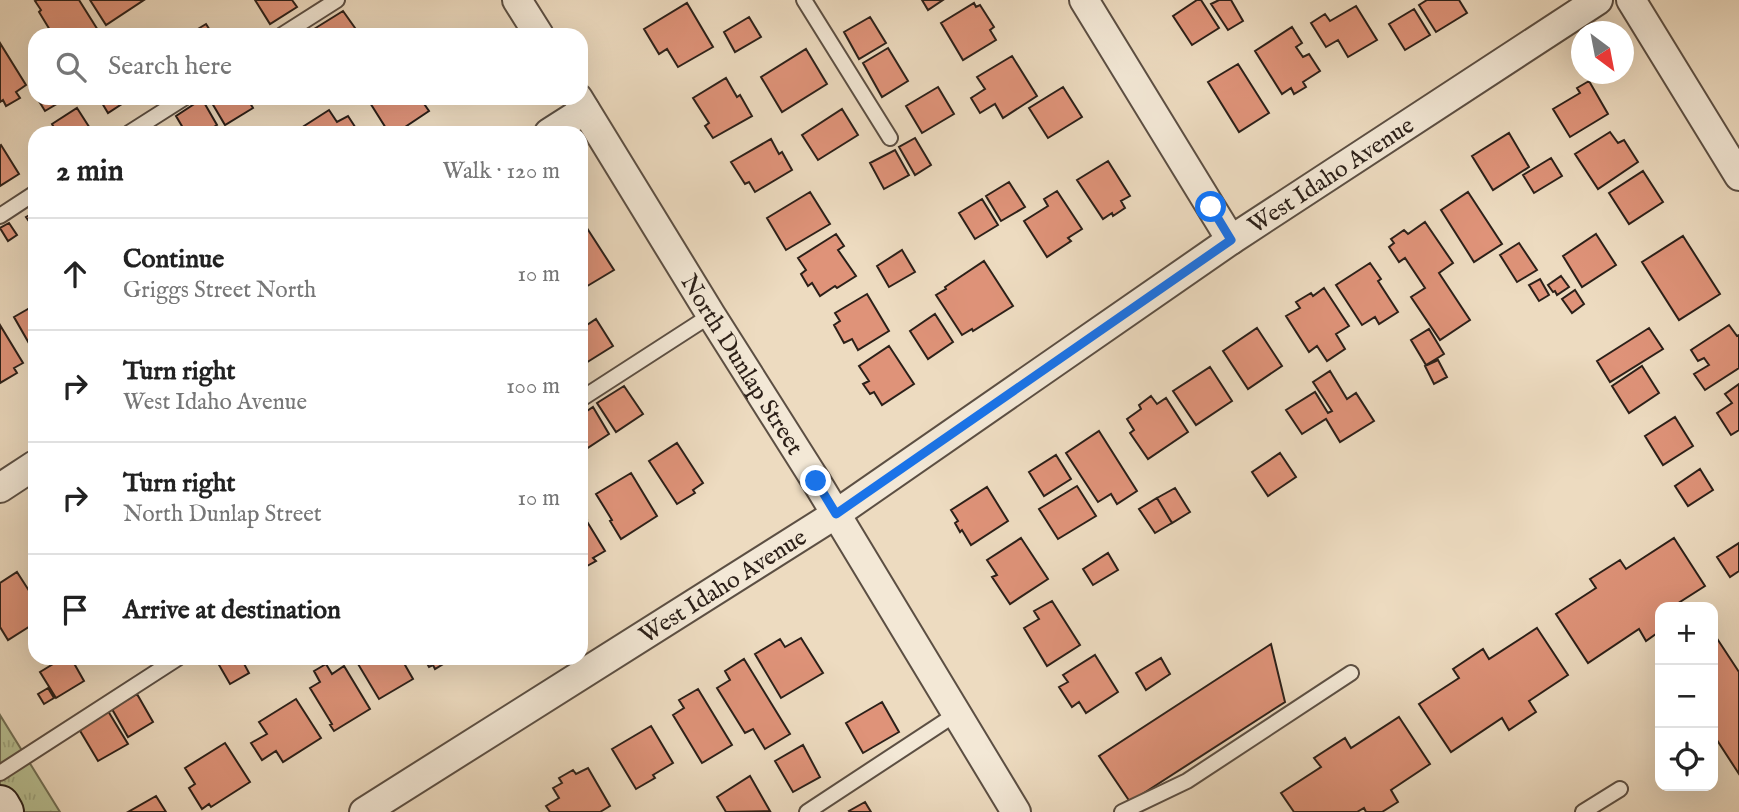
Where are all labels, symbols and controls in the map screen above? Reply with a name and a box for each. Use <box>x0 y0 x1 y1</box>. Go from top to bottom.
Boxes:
north arrow <box>1571 21 1634 84</box>
search box <box>28 28 588 105</box>
icon: search <box>52 48 90 86</box>
text: Search here <box>108 50 232 83</box>
street label: West Idaho Avenue <box>1243 111 1420 242</box>
text: 2 min <box>56 153 124 191</box>
text: Walk · 120 m <box>442 157 560 186</box>
route start <box>1195 191 1226 222</box>
text: Continue <box>123 243 224 276</box>
icon: ahead <box>56 255 94 293</box>
text: 10 m <box>517 260 560 289</box>
street label: North Dunlap Street <box>673 269 810 461</box>
text: Griggs Street North <box>123 276 316 305</box>
text: Turn right <box>123 355 236 388</box>
icon: right <box>56 367 94 405</box>
text: 100 m <box>506 372 560 401</box>
text: West Idaho Avenue <box>123 388 307 417</box>
route end <box>800 465 831 496</box>
text: Turn right <box>123 467 236 500</box>
icon: right <box>56 479 94 517</box>
text: 10 m <box>517 484 560 513</box>
text: North Dunlap Street <box>123 500 322 529</box>
street label: West Idaho Avenue <box>634 523 813 651</box>
icon: arrive <box>56 591 94 629</box>
text: Arrive at destination <box>123 594 341 627</box>
map controls <box>1655 602 1718 791</box>
button: + <box>1655 602 1718 665</box>
button: − <box>1655 665 1718 728</box>
button: locate <box>1655 728 1718 791</box>

